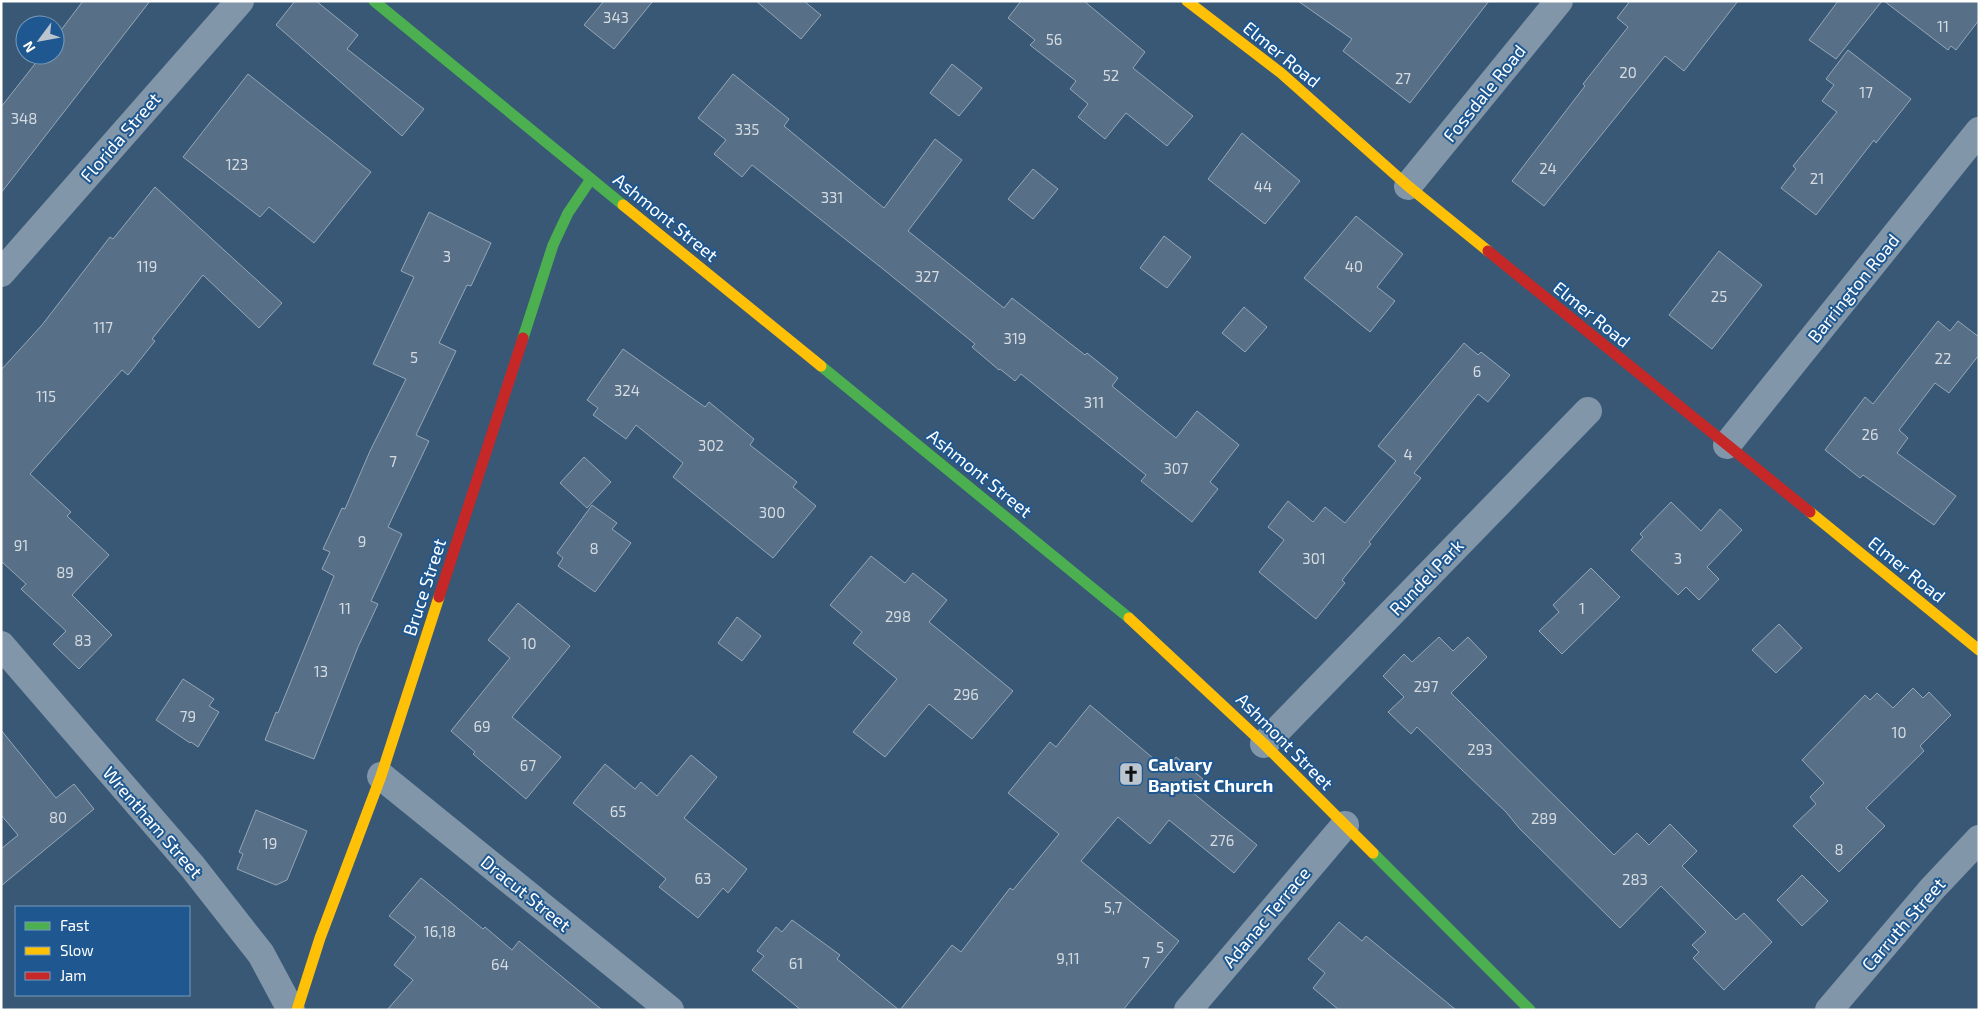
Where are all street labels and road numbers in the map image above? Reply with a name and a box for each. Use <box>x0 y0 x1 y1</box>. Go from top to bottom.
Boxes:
street label: Elmer Road <box>1239 16 1325 92</box>
street label: Fossdale Road <box>1438 40 1530 146</box>
street label: Florida Street <box>75 88 165 186</box>
street label: Ashmont Street <box>609 168 723 266</box>
street label: Barrington Road <box>1802 229 1904 347</box>
street label: Elmer Road <box>1549 276 1635 352</box>
street label: Ashmont Street <box>923 424 1037 522</box>
street label: Elmer Road <box>1864 531 1950 607</box>
street label: Rundel Park <box>1384 534 1468 620</box>
street label: Bruce Street <box>398 535 450 638</box>
street label: Ashmont Street <box>1232 688 1338 794</box>
street label: Wrentham Street <box>98 762 208 883</box>
street label: Dracut Street <box>477 850 575 936</box>
street label: Adanac Terrace <box>1217 862 1315 972</box>
street label: Carruth Street <box>1857 873 1950 975</box>

